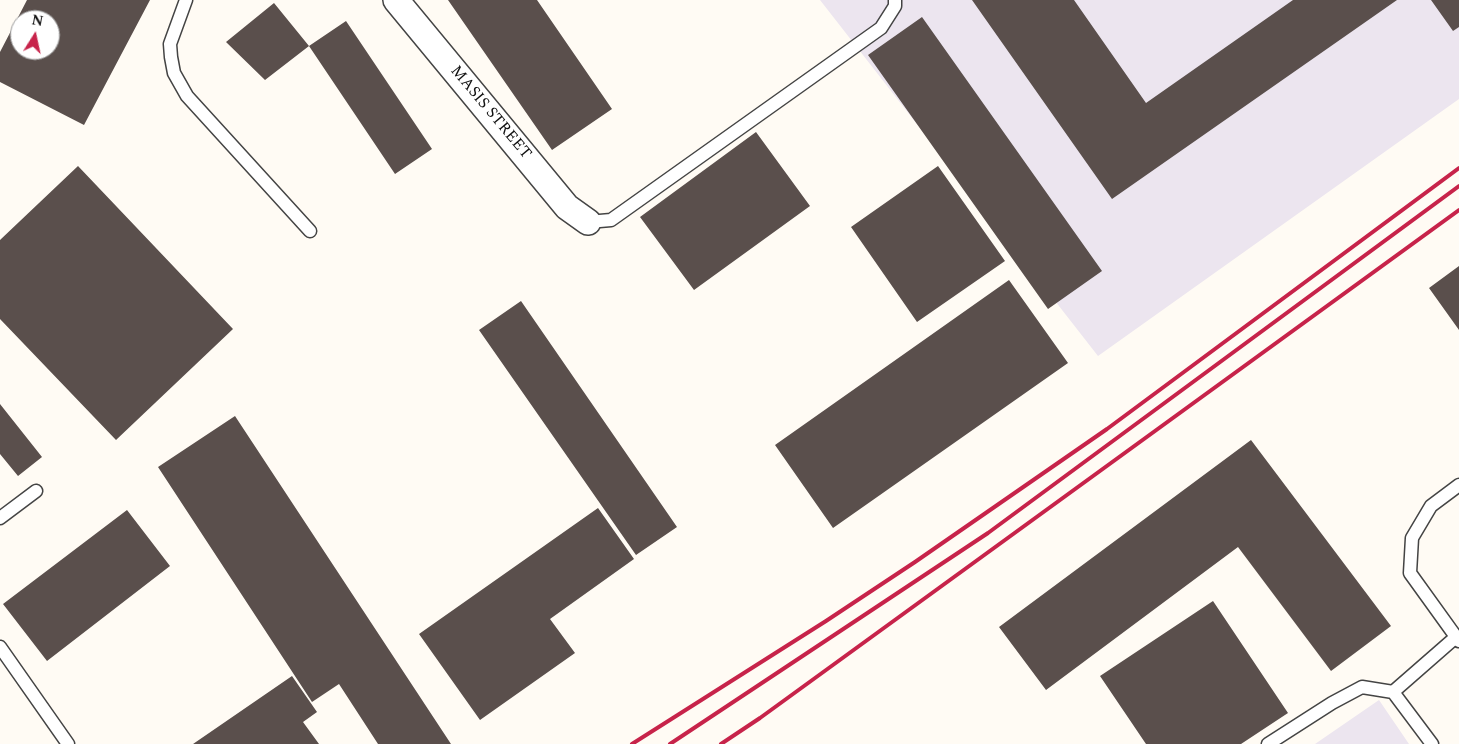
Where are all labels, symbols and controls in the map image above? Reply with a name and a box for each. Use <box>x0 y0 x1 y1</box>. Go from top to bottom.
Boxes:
text: N <box>30 9 45 32</box>
north arrow <box>10 10 60 60</box>
street label: MASIS STREET <box>445 62 535 164</box>

